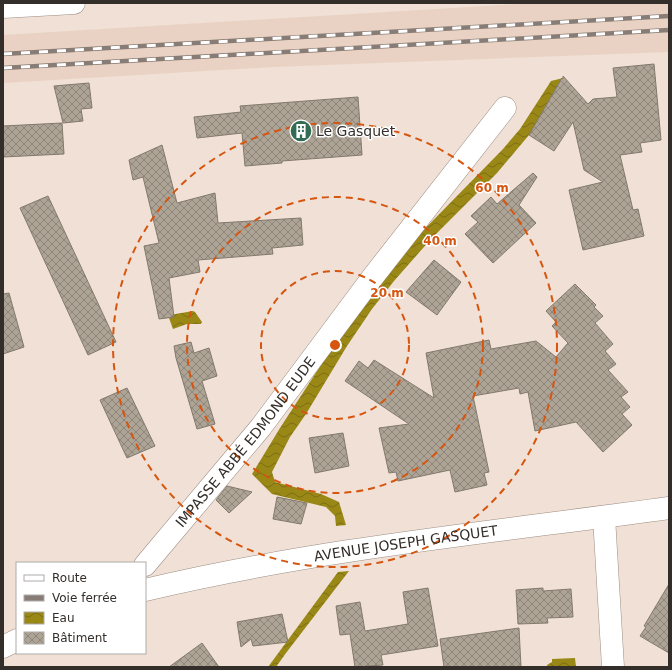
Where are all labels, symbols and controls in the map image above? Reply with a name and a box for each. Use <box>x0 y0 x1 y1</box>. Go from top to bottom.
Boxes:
building icon: Le Gasquet <box>288 118 314 144</box>
place label: Le Gasquet <box>316 123 396 139</box>
text: 60 m <box>475 181 509 195</box>
text: 40 m <box>423 234 457 248</box>
text: 20 m <box>370 286 404 300</box>
centre of rings <box>328 338 342 352</box>
street label: IMPASSE ABBÉ EDMOND EUDE <box>172 354 319 530</box>
street label: AVENUE JOSEPH GASQUET <box>313 522 499 564</box>
legend <box>16 562 146 654</box>
text: Route <box>52 571 87 585</box>
text: Voie ferrée <box>52 591 117 605</box>
text: Eau <box>52 611 75 625</box>
text: Bâtiment <box>52 631 107 645</box>

